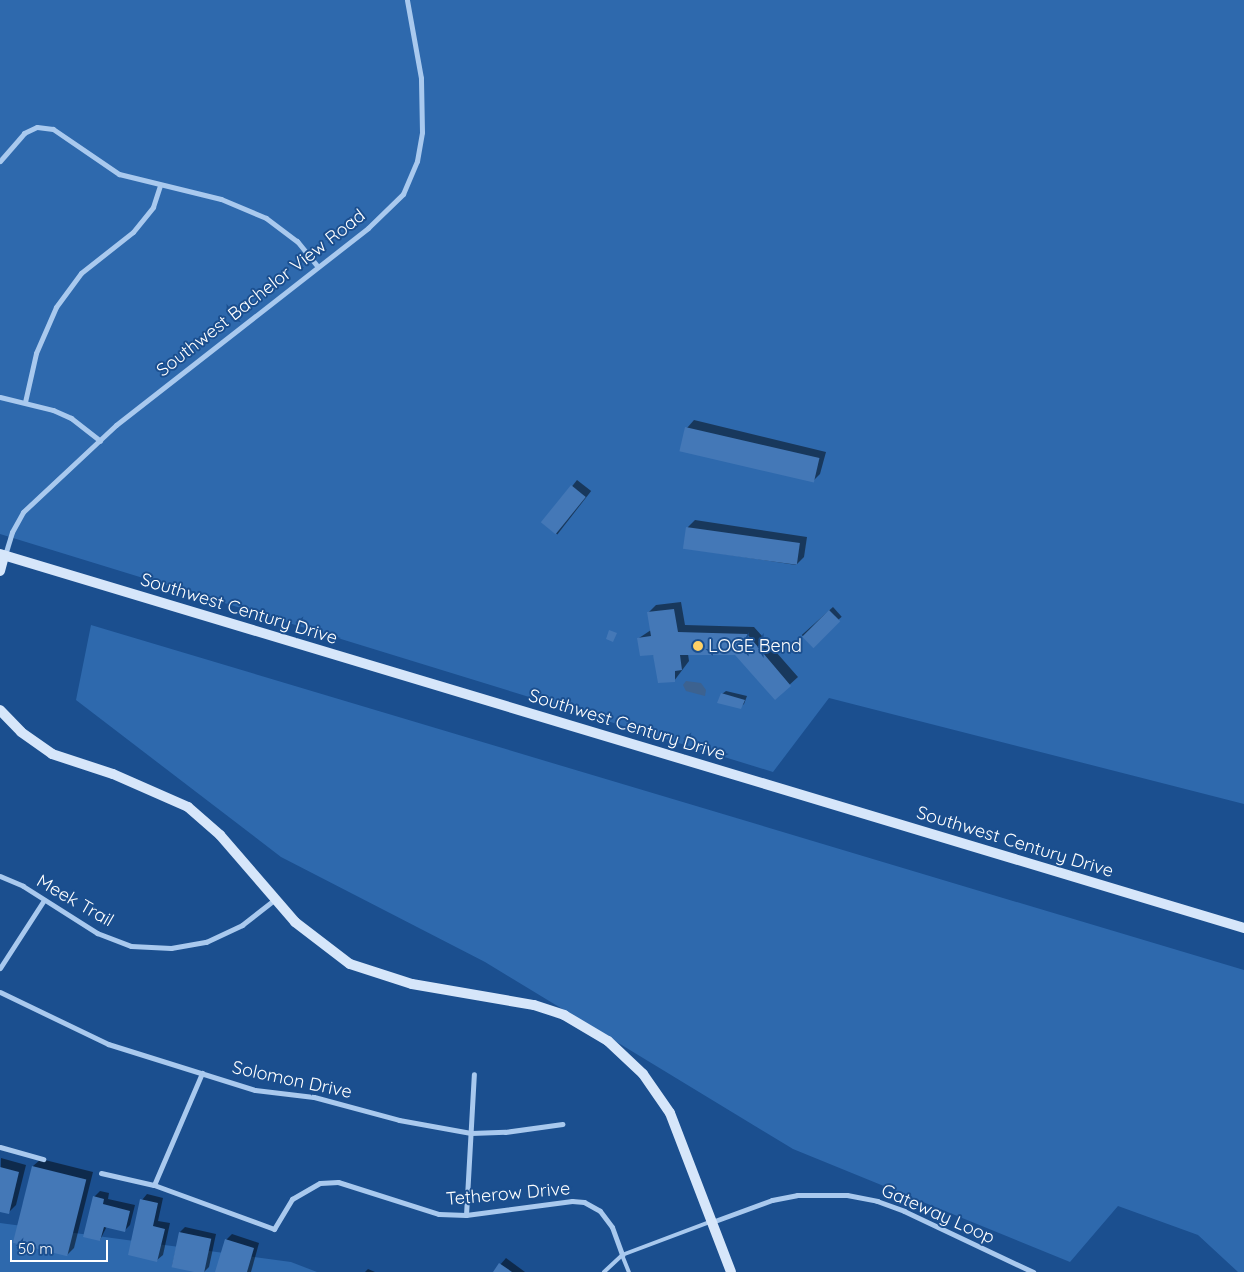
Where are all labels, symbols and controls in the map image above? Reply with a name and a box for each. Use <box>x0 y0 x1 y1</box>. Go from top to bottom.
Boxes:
street label: Southwest Bachelor View Road <box>152 205 370 381</box>
street label: Southwest Century Drive <box>138 569 340 649</box>
place label: LOGE Bend <box>708 635 802 657</box>
marker: LOGE Bend <box>692 640 704 652</box>
street label: Southwest Century Drive <box>526 685 728 765</box>
street label: Southwest Century Drive <box>914 802 1116 882</box>
street label: Meek Trail <box>33 870 117 932</box>
street label: Solomon Drive <box>230 1057 354 1103</box>
street label: Tetherow Drive <box>445 1178 571 1210</box>
street label: Gateway Loop <box>878 1179 998 1249</box>
scale bar <box>12 1230 110 1262</box>
text: 50 m <box>18 1239 53 1258</box>

